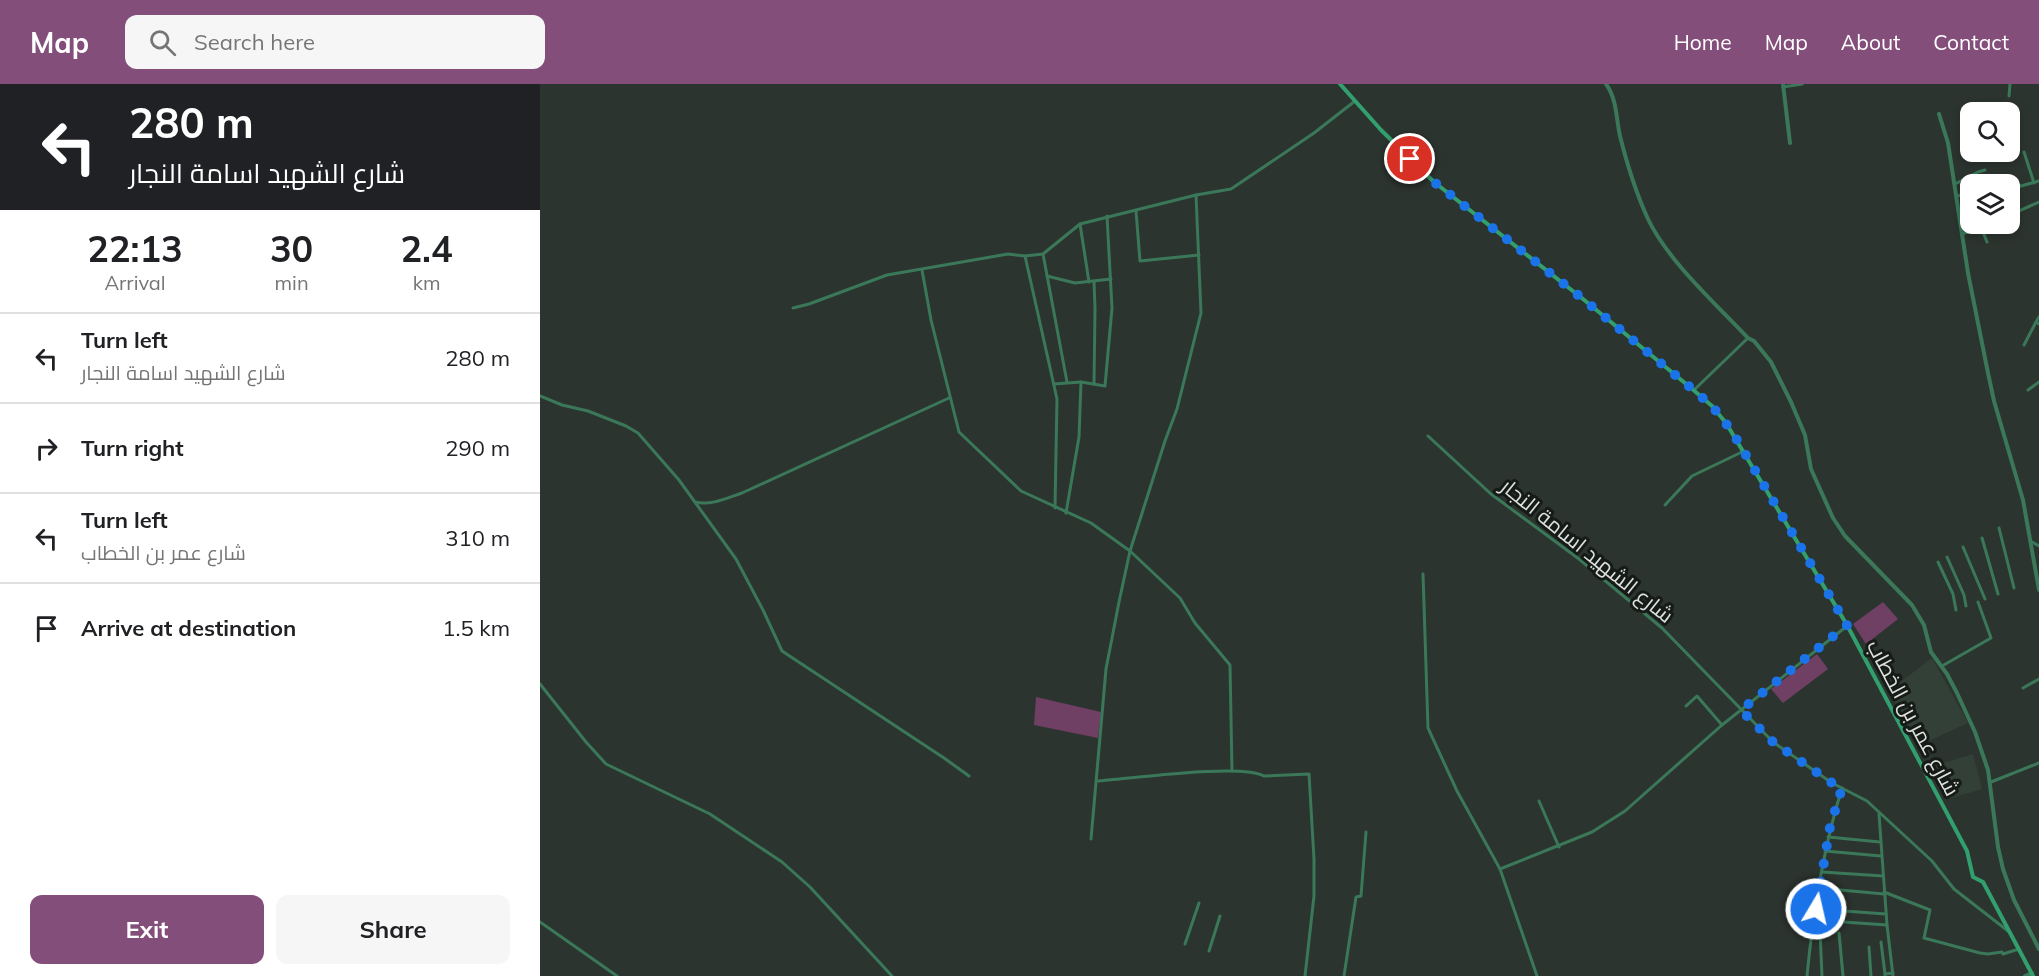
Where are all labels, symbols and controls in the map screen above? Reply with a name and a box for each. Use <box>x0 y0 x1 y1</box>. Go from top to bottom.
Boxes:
search box <box>125 15 545 69</box>
text: Map <box>30 25 89 60</box>
icon: search <box>146 26 179 59</box>
text: Search here <box>194 28 315 56</box>
text: Home <box>1674 29 1732 55</box>
text: Map <box>1765 29 1808 55</box>
text: About <box>1841 29 1900 55</box>
text: Contact <box>1933 29 2009 55</box>
text: 280 m <box>129 96 254 149</box>
map controls <box>1960 102 2020 234</box>
button: search <box>1960 102 2020 162</box>
icon: left <box>30 108 108 186</box>
pin <box>1384 133 1435 184</box>
icon: arrive <box>1393 142 1426 175</box>
text: شارع الشهيد اسامة النجار <box>129 156 405 190</box>
button: layers <box>1960 174 2020 234</box>
text: 22:13 <box>87 226 183 271</box>
text: 30 <box>270 226 313 271</box>
text: 2.4 <box>401 226 453 271</box>
text: Arrival <box>104 270 166 295</box>
text: min <box>275 270 309 295</box>
text: km <box>413 270 441 295</box>
text: Turn left <box>81 326 168 354</box>
icon: left <box>30 342 63 375</box>
text: 280 m <box>445 344 510 372</box>
text: شارع الشهيد اسامة النجار <box>81 360 285 385</box>
icon: right <box>30 432 63 465</box>
text: Turn right <box>81 434 184 462</box>
text: 290 m <box>445 434 510 462</box>
street label: شارع الشهيد اسامة النجار <box>1494 472 1679 629</box>
text: Turn left <box>81 506 168 534</box>
icon: left <box>30 522 63 555</box>
text: 310 m <box>445 524 510 552</box>
text: شارع عمر بن الخطاب <box>81 540 246 565</box>
icon: arrive <box>30 612 63 645</box>
text: Arrive at destination <box>81 614 296 642</box>
text: 1.5 km <box>442 614 510 642</box>
street label: شارع عمر بن الخطاب <box>1860 635 1966 801</box>
position arrow <box>1784 877 1848 941</box>
button: Exit <box>30 895 264 964</box>
button: Share <box>276 895 510 964</box>

